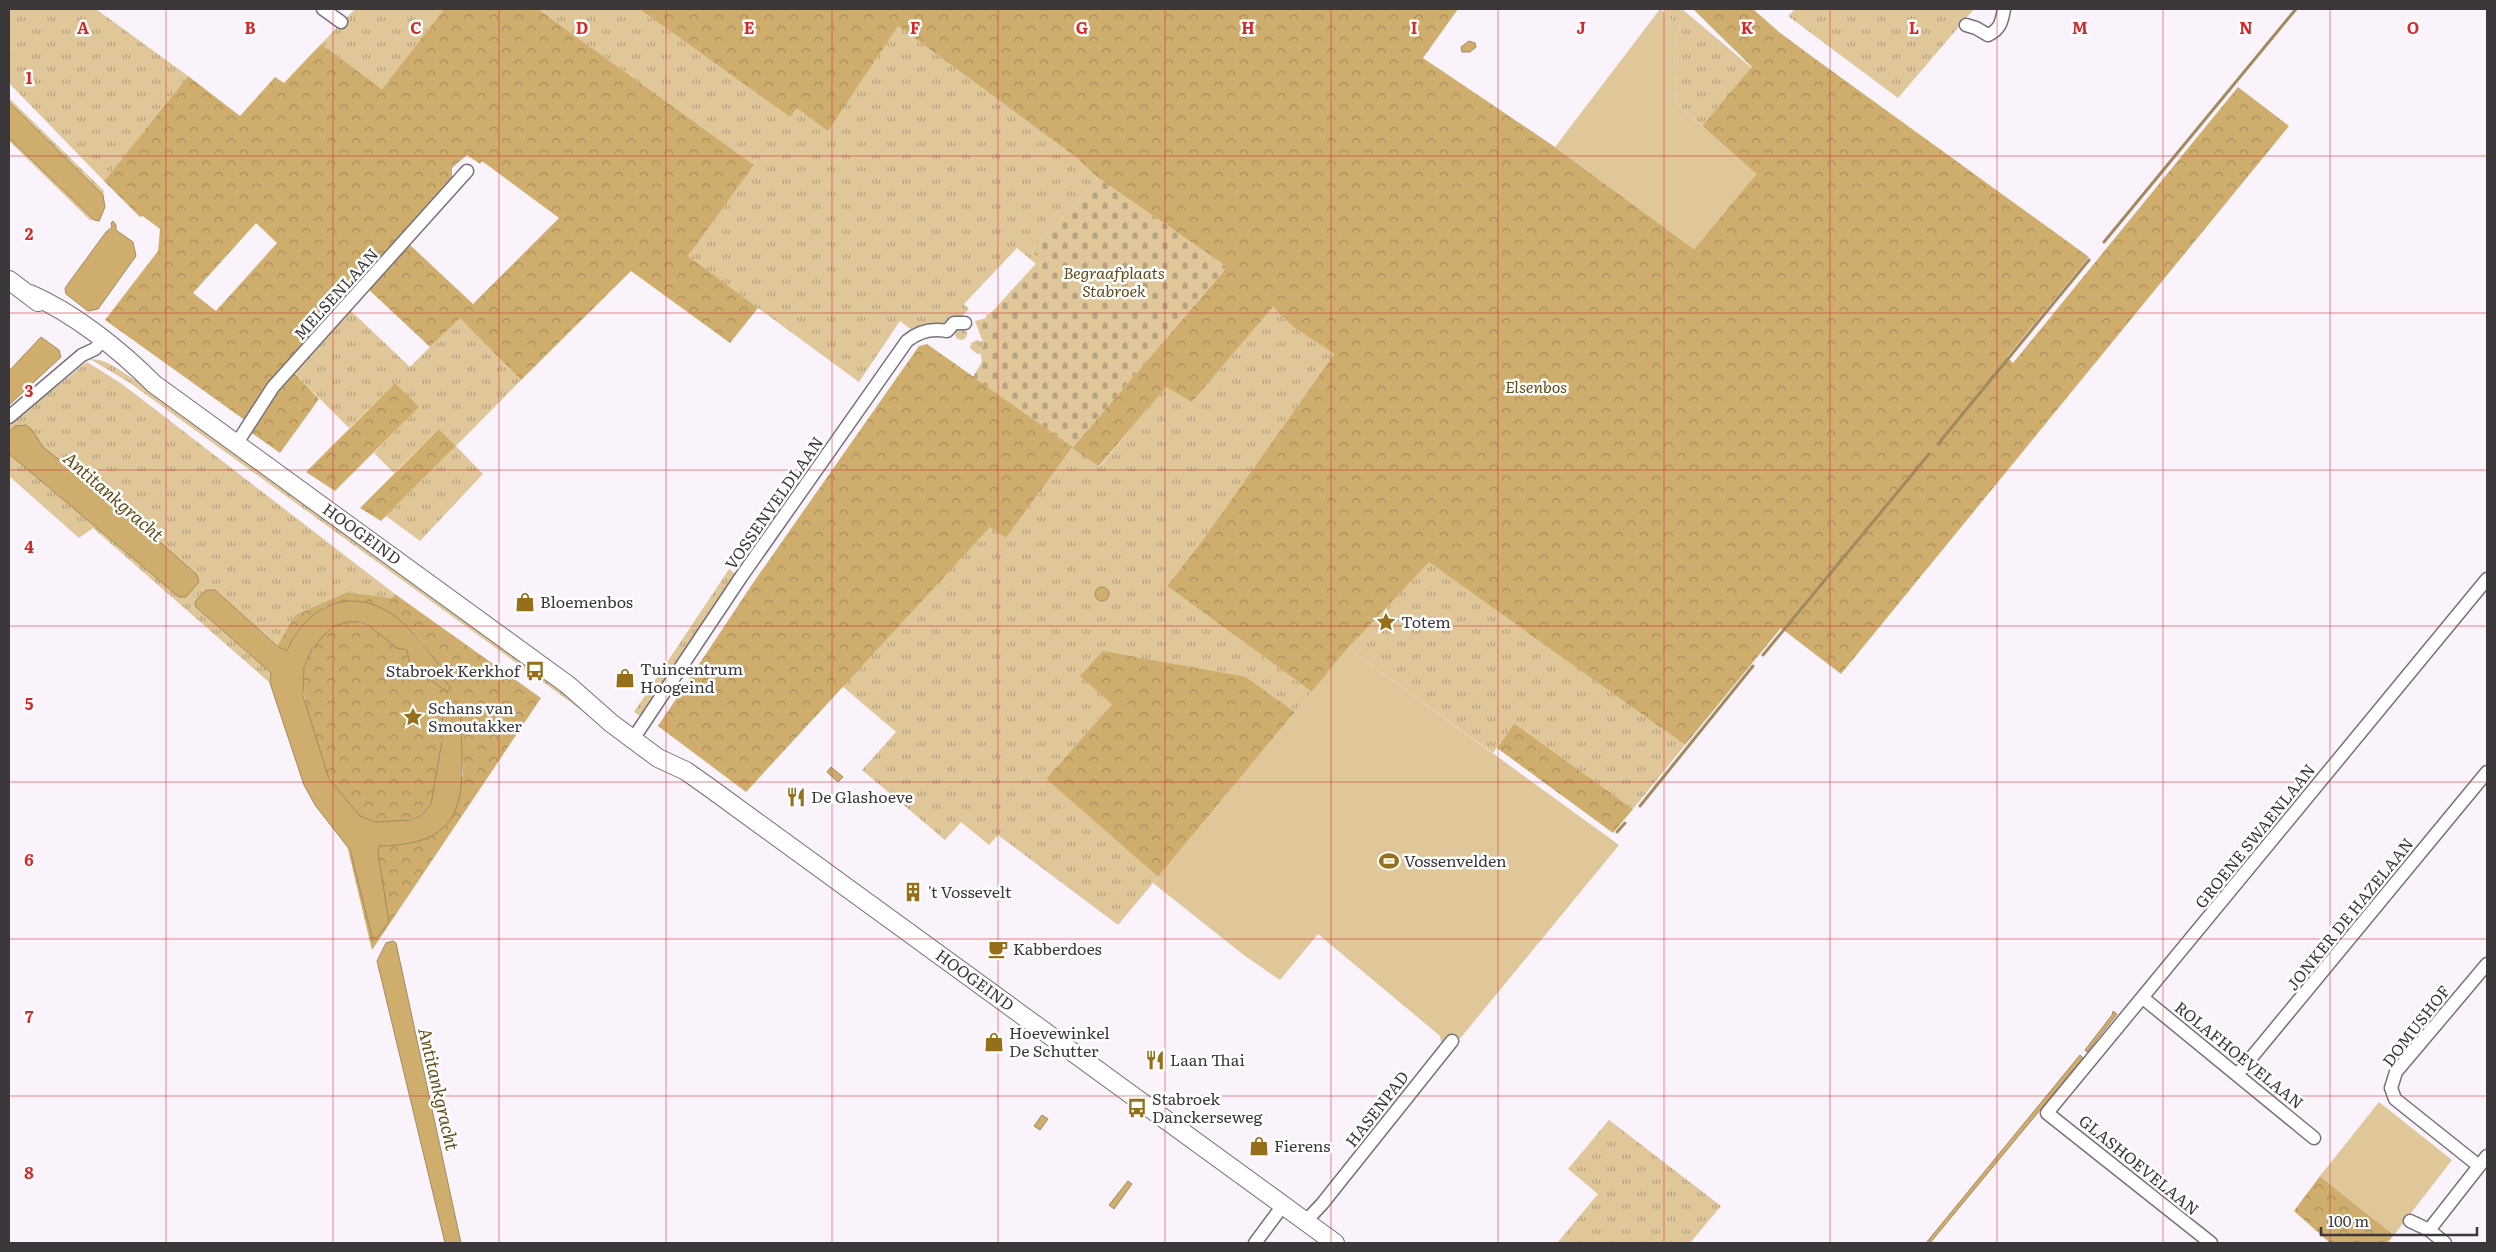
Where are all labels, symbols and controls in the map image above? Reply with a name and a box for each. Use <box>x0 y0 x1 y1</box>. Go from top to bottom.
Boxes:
text: A <box>77 15 89 39</box>
text: B <box>244 15 256 39</box>
text: C <box>410 15 422 39</box>
text: D <box>576 15 588 39</box>
text: E <box>744 15 755 39</box>
text: F <box>910 15 920 39</box>
text: G <box>1076 15 1088 39</box>
text: H <box>1241 15 1255 39</box>
text: I <box>1411 15 1417 39</box>
text: J <box>1576 15 1586 39</box>
text: K <box>1741 15 1754 39</box>
text: L <box>1909 15 1919 39</box>
text: M <box>2072 15 2088 39</box>
text: N <box>2239 15 2253 39</box>
text: O <box>2407 15 2419 39</box>
text: 1 <box>26 65 33 89</box>
text: 2 <box>25 221 34 245</box>
street label: MELSENLAAN <box>287 242 383 345</box>
park label: Begraafplaats Stabroek <box>1063 260 1165 302</box>
park label: Elsenbos <box>1505 374 1567 398</box>
text: 3 <box>25 378 34 402</box>
street label: VOSSENVELDLAAN <box>718 431 828 574</box>
water label: Antitankgracht <box>58 444 170 547</box>
street label: HOOGEIND <box>318 496 407 570</box>
text: 4 <box>24 534 34 558</box>
place label: Bloemenbos <box>540 589 633 613</box>
shop icon: Bloemenbos <box>514 591 536 613</box>
place label: Totem <box>1401 609 1451 633</box>
place icon: Totem <box>1375 611 1397 633</box>
place label: Tuincentrum Hoogeind <box>640 656 743 698</box>
place label: Stabroek Kerkhof <box>386 658 522 682</box>
bus stop icon: Stabroek Kerkhof <box>524 660 546 682</box>
shop icon: Tuincentrum Hoogeind <box>614 667 636 689</box>
text: 5 <box>25 691 34 715</box>
place label: Schans van Smoutakker <box>428 695 522 737</box>
place icon: Schans van Smoutakker <box>402 706 424 728</box>
street label: GROENE SWAENLAAN <box>2188 758 2320 913</box>
place label: De Glashoeve <box>811 784 913 808</box>
restaurant icon: De Glashoeve <box>785 786 807 808</box>
street label: JONKER DE HAZELAAN <box>2280 832 2418 995</box>
text: 6 <box>24 847 34 871</box>
place label: Vossenvelden <box>1404 848 1507 872</box>
sports icon: Vossenvelden <box>1378 850 1400 872</box>
place label: 't Vossevelt <box>928 879 1012 903</box>
building icon: 't Vossevelt <box>902 881 924 903</box>
place label: Kabberdoes <box>1013 936 1102 960</box>
cafe icon: Kabberdoes <box>987 938 1009 960</box>
street label: HOOGEIND <box>931 942 1020 1016</box>
street label: DOMUSHOF <box>2376 979 2455 1071</box>
street label: ROLAFHOEVELAAN <box>2170 995 2309 1114</box>
text: 7 <box>25 1004 34 1028</box>
place label: Hoevewinkel De Schutter <box>1009 1020 1110 1062</box>
water label: Antitankgracht <box>412 1024 467 1153</box>
shop icon: Hoevewinkel De Schutter <box>983 1031 1005 1053</box>
place label: Laan Thai <box>1170 1047 1245 1071</box>
restaurant icon: Laan Thai <box>1144 1049 1166 1071</box>
street label: HASENPAD <box>1339 1065 1414 1152</box>
place label: Stabroek Danckerseweg <box>1152 1086 1263 1128</box>
bus stop icon: Stabroek Danckerseweg <box>1126 1097 1148 1119</box>
street label: GLASHOEVELAAN <box>2074 1108 2205 1220</box>
place label: Fierens <box>1274 1133 1330 1157</box>
shop icon: Fierens <box>1248 1135 1270 1157</box>
text: 8 <box>24 1160 34 1184</box>
scale bar <box>2321 1204 2477 1236</box>
text: 100 m <box>2328 1209 2369 1232</box>

